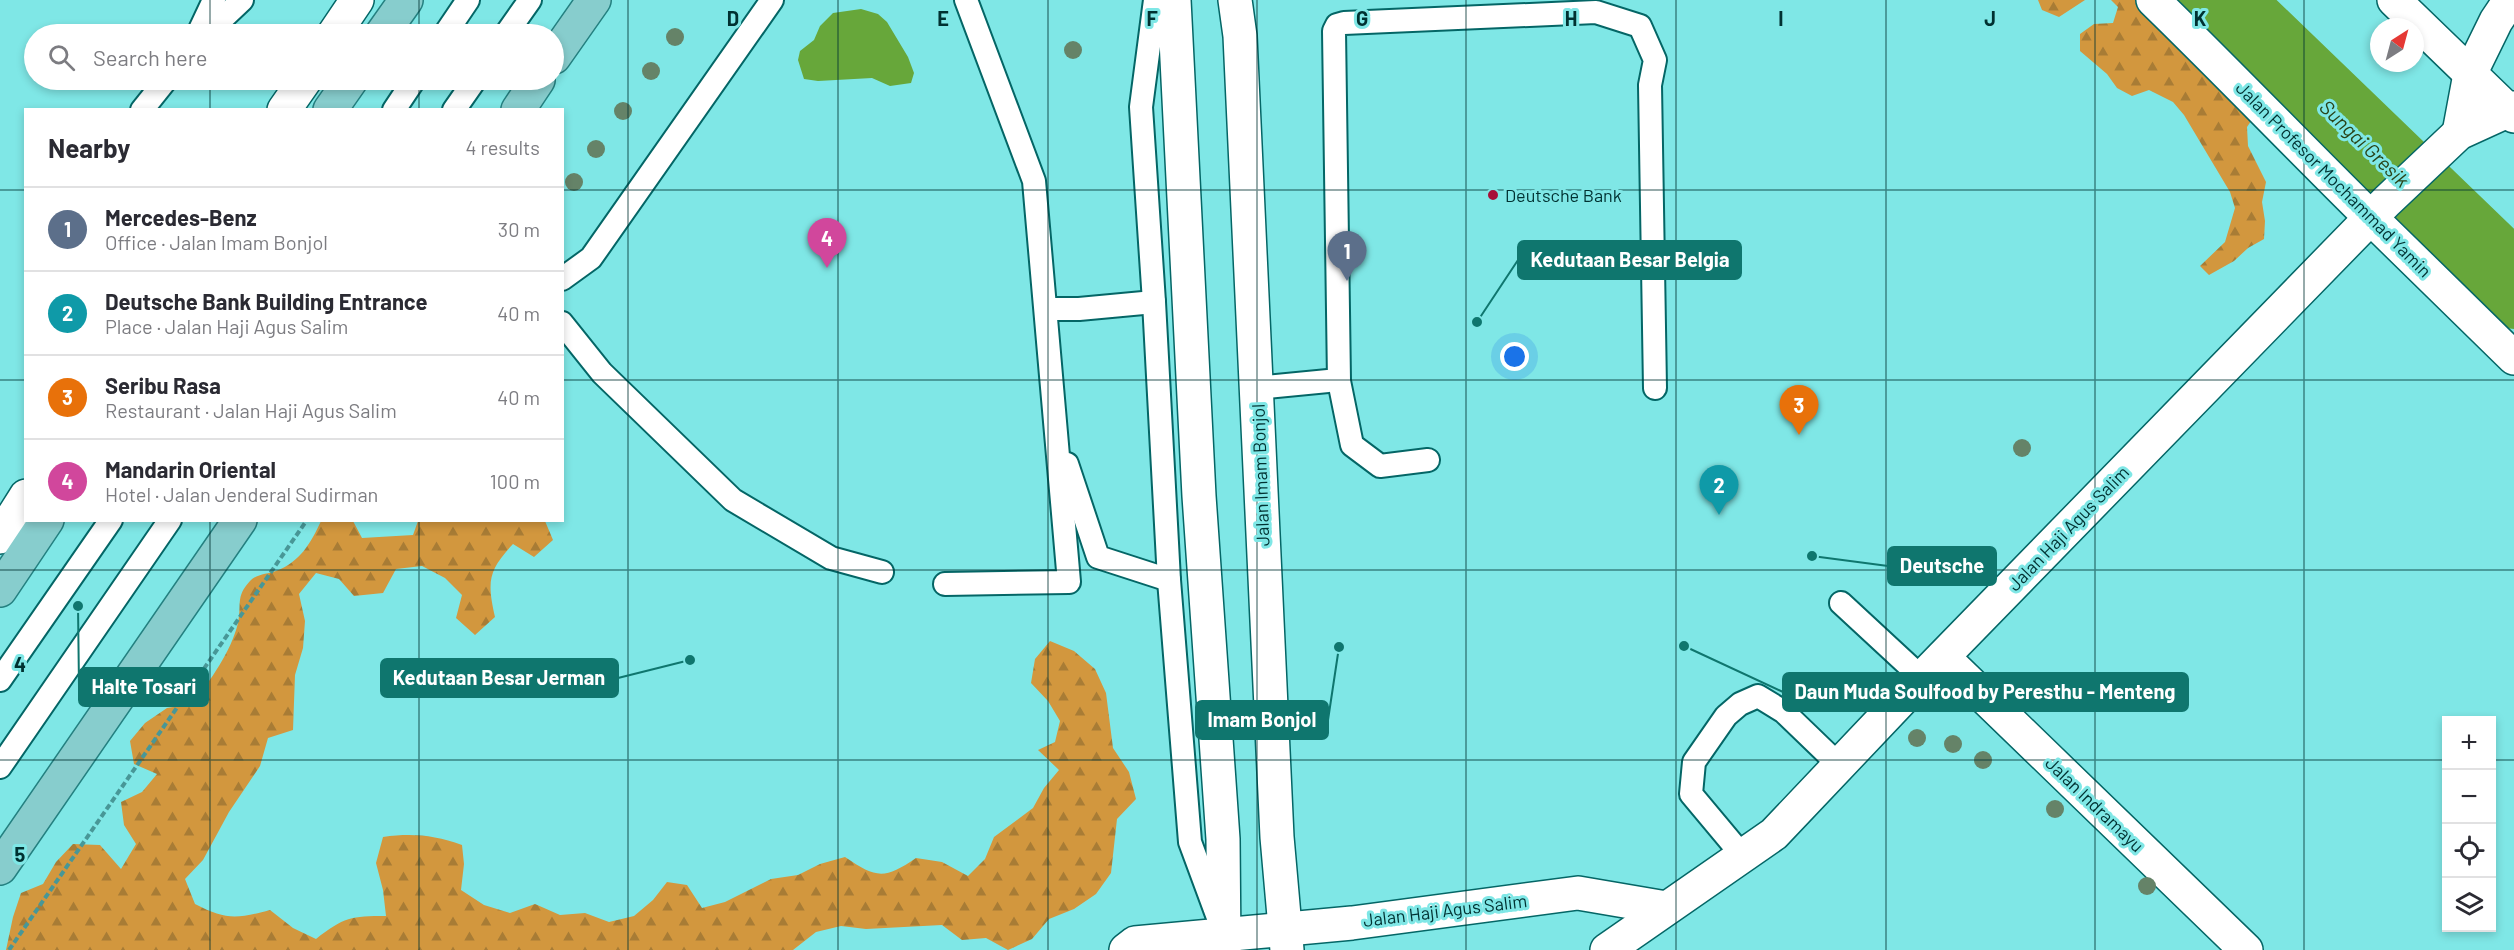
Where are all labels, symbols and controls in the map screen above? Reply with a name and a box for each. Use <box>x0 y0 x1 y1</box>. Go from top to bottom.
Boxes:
text: D <box>727 6 739 30</box>
text: E <box>937 6 949 30</box>
text: F <box>1146 6 1158 30</box>
text: G <box>1356 6 1368 30</box>
text: H <box>1565 6 1577 30</box>
text: I <box>1778 6 1784 30</box>
text: J <box>1984 6 1996 30</box>
text: K <box>2194 6 2207 30</box>
north arrow <box>2370 18 2424 72</box>
search box <box>24 24 564 90</box>
icon: search <box>45 41 78 74</box>
text: Search here <box>93 44 207 70</box>
street label: Jalan Profesor Mochammad Yamin <box>2232 77 2436 281</box>
water label: Sungai Gresik <box>2315 94 2415 192</box>
text: Nearby <box>48 132 130 163</box>
text: 4 results <box>465 135 540 159</box>
place label: Deutsche Bank <box>1505 184 1622 206</box>
marker: Deutsche Bank <box>1486 188 1500 202</box>
text: Mercedes-Benz <box>105 204 257 230</box>
text: 1 <box>64 217 71 241</box>
text: 30 m <box>498 217 540 241</box>
pin: 4 <box>808 218 846 268</box>
text: Office · Jalan Imam Bonjol <box>105 230 328 254</box>
pin: 1 <box>1328 232 1366 281</box>
callout: Kedutaan Besar Belgia <box>1518 241 1741 279</box>
text: Kedutaan Besar Belgia <box>1530 247 1730 271</box>
text: Deutsche Bank Building Entrance <box>105 288 428 314</box>
text: 2 <box>62 301 73 325</box>
text: 40 m <box>497 301 540 325</box>
text: Place · Jalan Haji Agus Salim <box>105 314 348 338</box>
your location <box>1500 342 1529 371</box>
text: Seribu Rasa <box>105 372 221 398</box>
text: 3 <box>62 385 73 409</box>
text: 40 m <box>497 385 540 409</box>
pin: 3 <box>1780 386 1818 435</box>
text: Restaurant · Jalan Haji Agus Salim <box>105 398 397 422</box>
street label: Jalan Imam Bonjol <box>1247 403 1273 547</box>
text: Mandarin Oriental <box>105 456 276 482</box>
street label: Jalan Haji Agus Salim <box>2003 461 2133 595</box>
pin: 2 <box>1700 466 1738 515</box>
text: 4 <box>61 469 74 493</box>
text: 100 m <box>490 469 540 493</box>
text: Hotel · Jalan Jenderal Sudirman <box>105 482 378 506</box>
callout: Deutsche <box>1888 547 1996 585</box>
text: Deutsche <box>1900 553 1984 577</box>
text: 4 <box>14 652 26 676</box>
callout: Kedutaan Besar Jerman <box>381 659 618 697</box>
text: Kedutaan Besar Jerman <box>393 665 605 689</box>
callout: Halte Tosari <box>79 668 208 706</box>
callout: Daun Muda Soulfood by Peresthu - Menteng <box>1783 673 2188 711</box>
text: Halte Tosari <box>92 674 196 698</box>
text: Daun Muda Soulfood by Peresthu - Menteng <box>1795 679 2175 703</box>
callout: Imam Bonjol <box>1196 701 1328 739</box>
text: Imam Bonjol <box>1208 707 1316 731</box>
map controls <box>2442 716 2496 932</box>
button: + <box>2442 716 2496 770</box>
street label: Jalan Indramayu <box>2041 752 2149 856</box>
button: − <box>2442 770 2496 824</box>
button: locate <box>2442 824 2496 878</box>
text: 5 <box>15 842 26 866</box>
button: layers <box>2442 878 2496 932</box>
street label: Jalan Haji Agus Salim <box>1362 889 1528 931</box>

